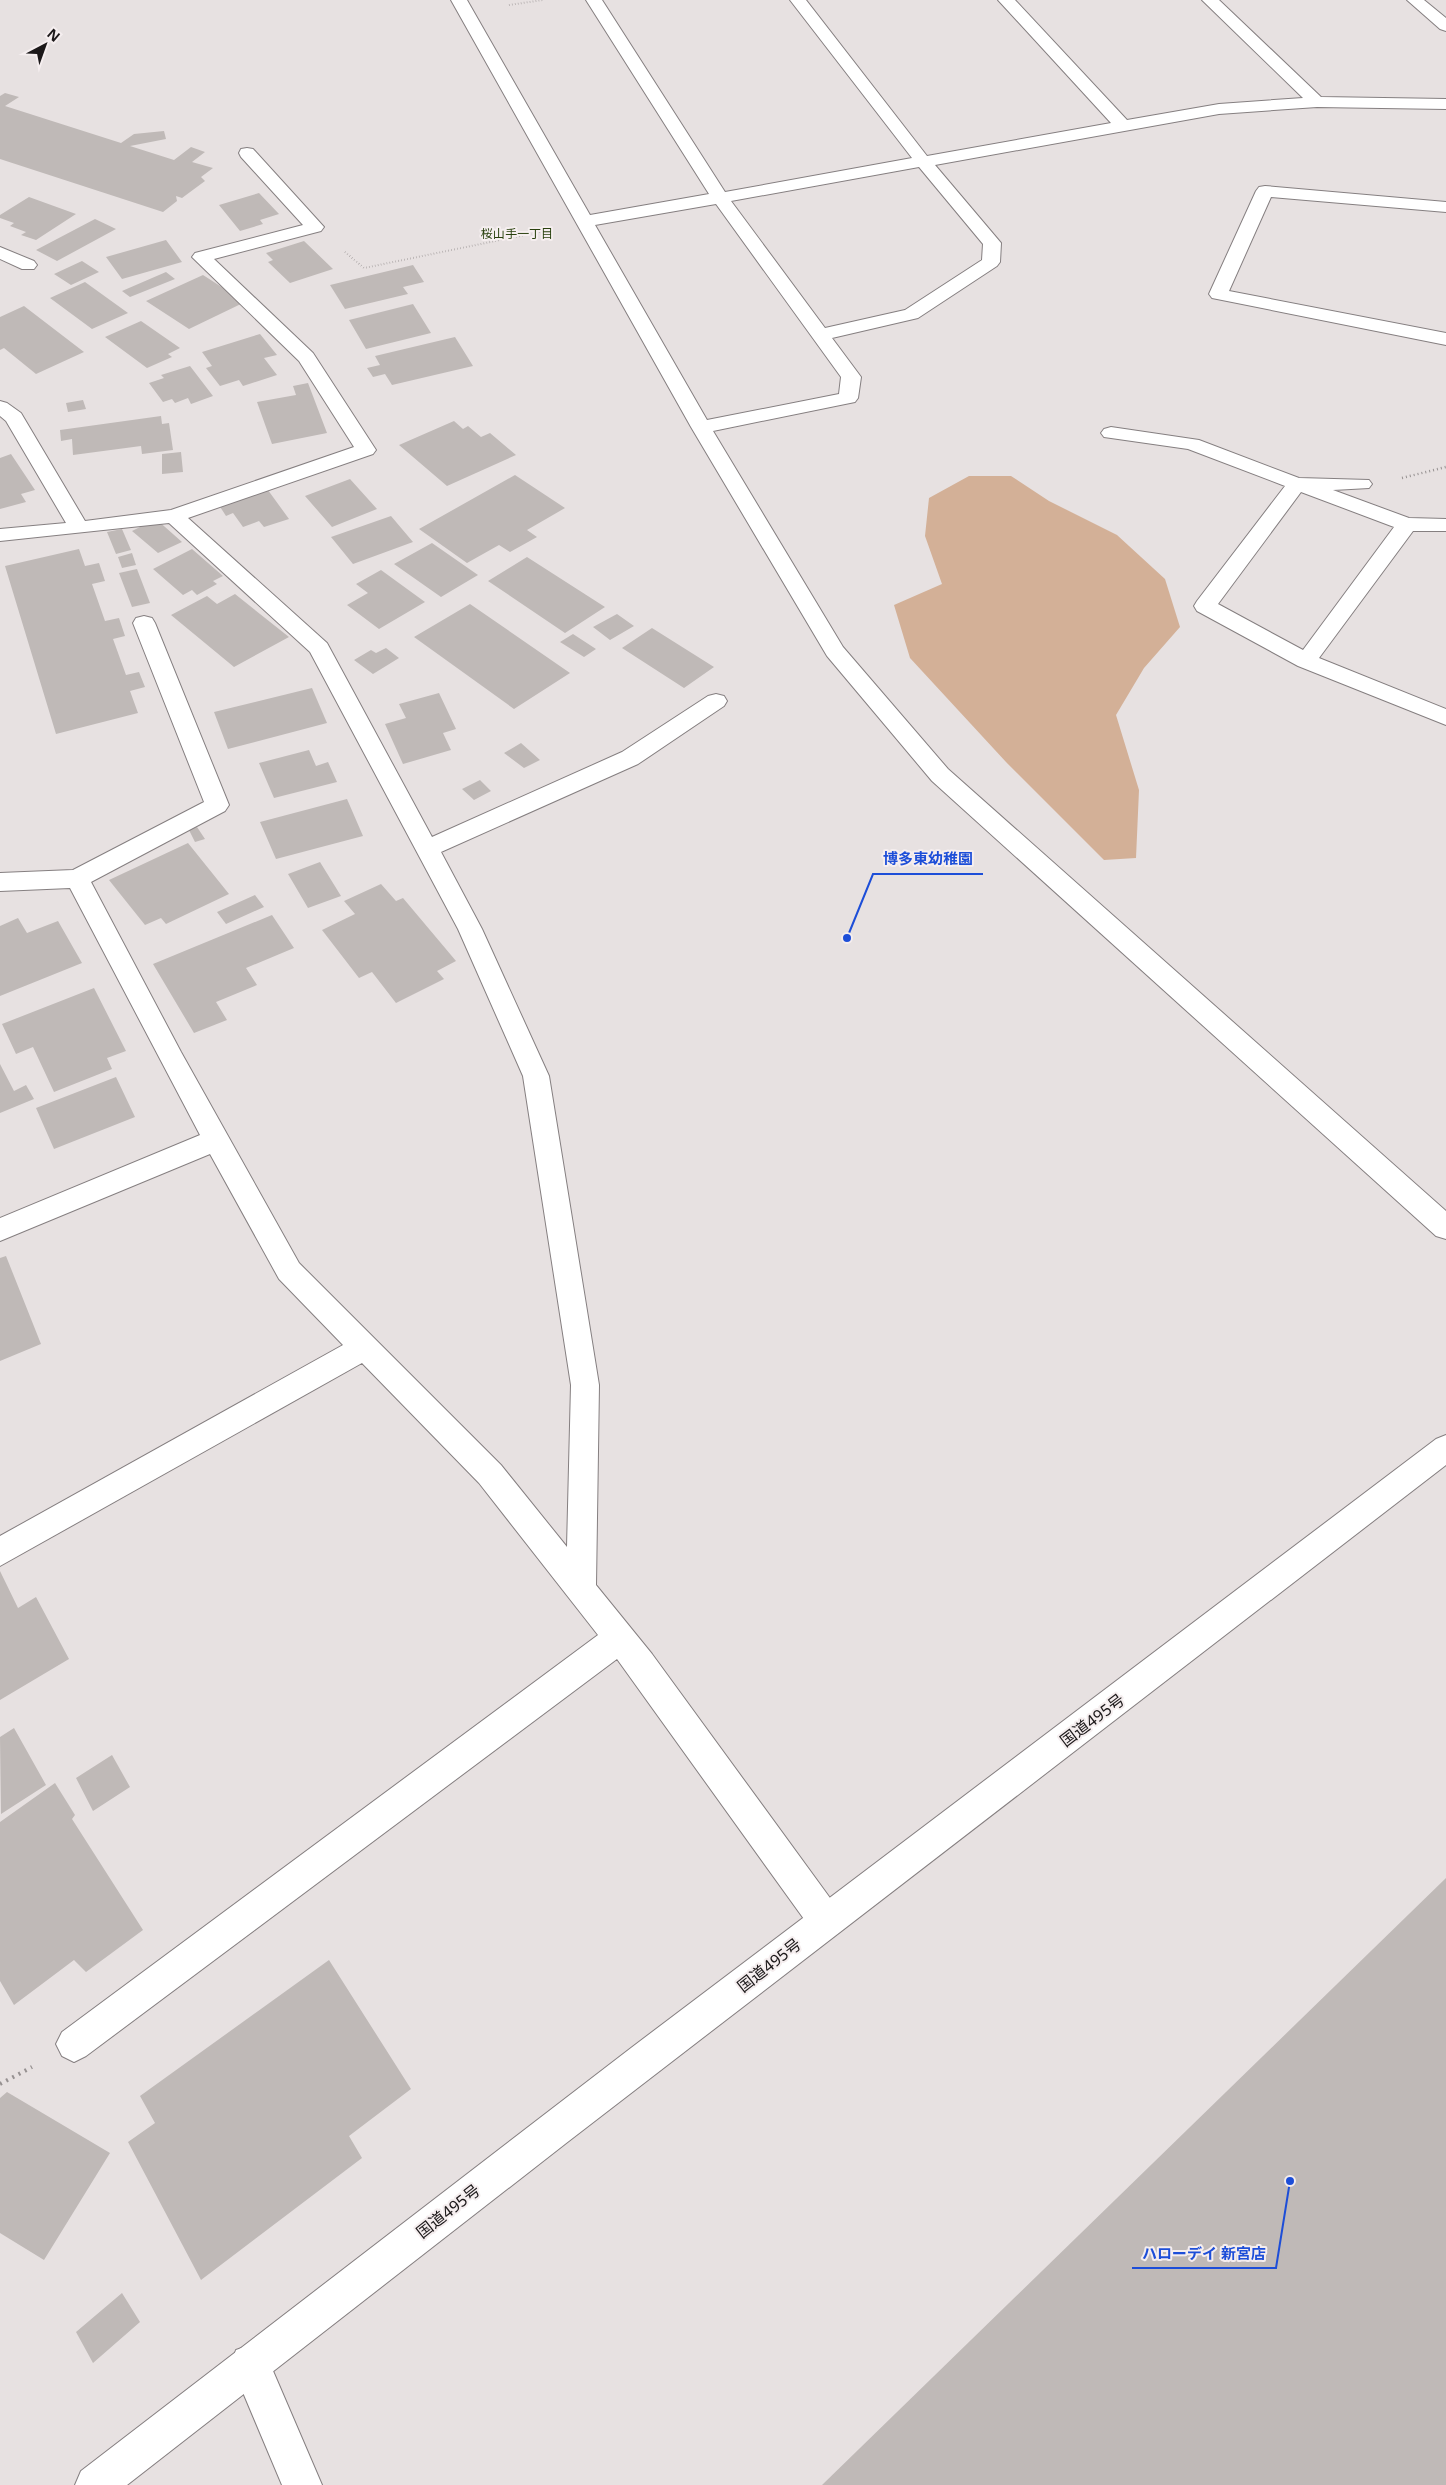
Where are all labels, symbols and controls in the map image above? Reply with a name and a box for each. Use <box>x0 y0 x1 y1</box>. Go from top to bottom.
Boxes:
north arrow <box>20 20 70 70</box>
text: N <box>43 24 64 46</box>
district label: 桜山手一丁目 <box>481 225 553 242</box>
callout: 博多東幼稚園 <box>873 844 983 874</box>
text: 博多東幼稚園 <box>883 848 973 868</box>
street label: 国道495号 <box>1055 1689 1129 1751</box>
street label: 国道495号 <box>732 1933 806 1997</box>
street label: 国道495号 <box>411 2179 485 2243</box>
callout: ハローデイ 新宮店 <box>1132 2238 1276 2268</box>
text: ハローデイ 新宮店 <box>1142 2243 1266 2263</box>

